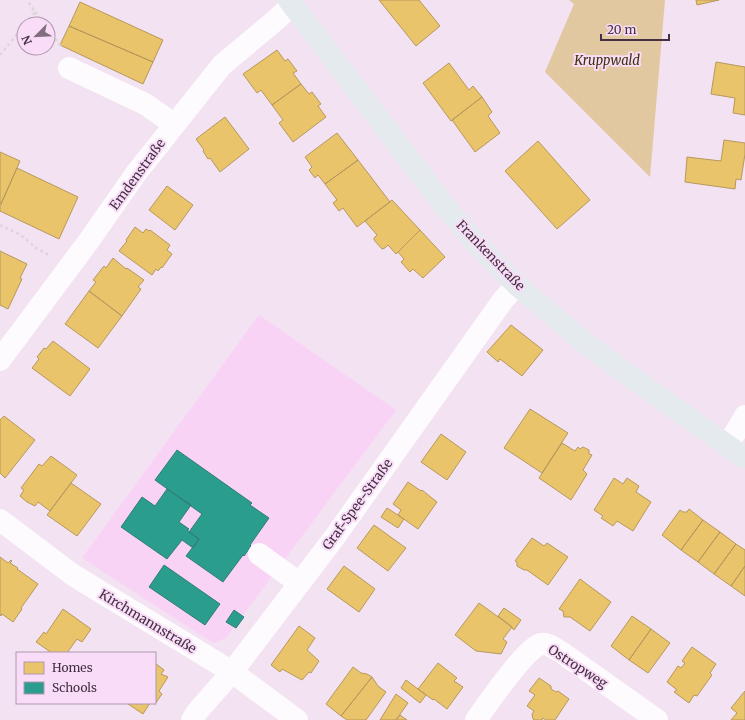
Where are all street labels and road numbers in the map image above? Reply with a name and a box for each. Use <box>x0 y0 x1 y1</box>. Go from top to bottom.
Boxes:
street label: Emdenstraße <box>106 135 169 213</box>
street label: Frankenstraße <box>453 216 529 294</box>
street label: Graf-Spee-Straße <box>319 455 396 553</box>
street label: Kirchmannstraße <box>96 586 200 657</box>
street label: Ostropweg <box>545 641 611 692</box>

